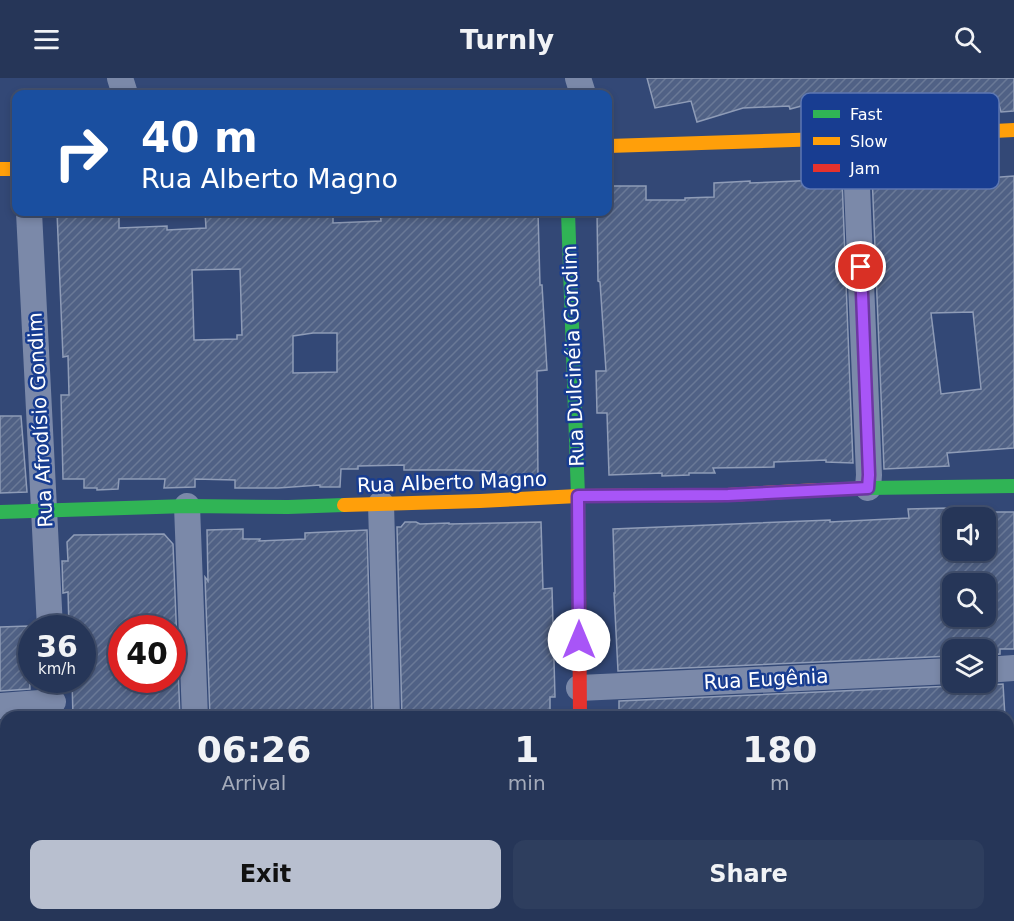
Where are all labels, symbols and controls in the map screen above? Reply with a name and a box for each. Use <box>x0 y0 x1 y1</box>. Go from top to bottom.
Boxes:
icon: menu <box>30 23 63 56</box>
icon: search <box>951 23 984 56</box>
text: Turnly <box>460 24 554 55</box>
legend <box>801 93 999 189</box>
text: Fast <box>850 105 882 124</box>
text: 40 m <box>141 113 258 162</box>
icon: right <box>42 114 120 192</box>
text: Slow <box>850 132 887 151</box>
text: Jam <box>849 159 880 178</box>
text: Rua Alberto Magno <box>141 163 398 194</box>
pin <box>835 241 886 292</box>
street label: Rua Dulcinéia Gondim <box>557 245 589 467</box>
icon: arrive <box>844 250 877 283</box>
street label: Rua Afrodísio Gondim <box>22 312 58 528</box>
street label: Rua Alberto Magno <box>356 467 548 497</box>
map controls <box>942 507 996 693</box>
button: sound <box>942 507 996 561</box>
button: search <box>942 573 996 627</box>
position arrow <box>547 608 611 672</box>
speed limit sign: 40 <box>108 615 186 693</box>
text: 36 <box>36 629 78 664</box>
button: layers <box>942 639 996 693</box>
text: km/h <box>38 660 76 678</box>
street label: Rua Eugênia <box>703 664 829 694</box>
text: 06:26 <box>197 729 311 770</box>
text: 1 <box>514 729 539 770</box>
text: 180 <box>742 729 817 770</box>
text: Arrival <box>221 771 286 795</box>
text: min <box>508 771 546 795</box>
text: m <box>770 771 790 795</box>
button: Exit <box>30 840 501 909</box>
button: Share <box>513 840 984 909</box>

